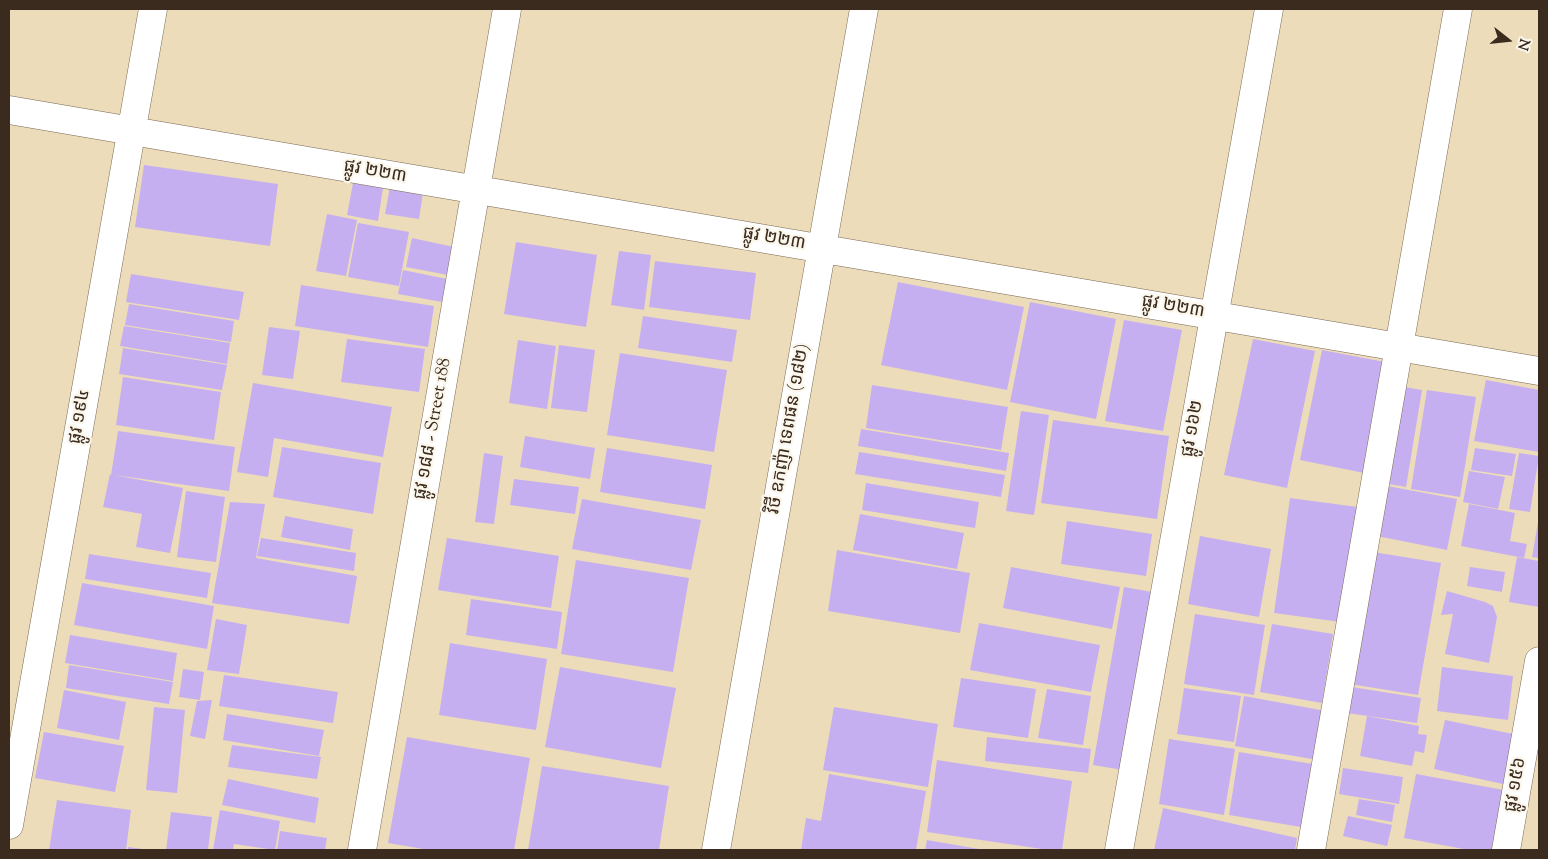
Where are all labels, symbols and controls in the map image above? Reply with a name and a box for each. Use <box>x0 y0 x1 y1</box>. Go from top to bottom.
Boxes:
north arrow <box>1483 15 1533 65</box>
text: N <box>1511 36 1534 52</box>
street label: ផ្លូវ ២២៣ <box>342 157 408 189</box>
street label: ផ្លូវ ២២៣ <box>741 224 807 256</box>
street label: ផ្លូវ ២២៣ <box>1140 292 1206 324</box>
street label: វិថី ឧកញ៉ា ទេពផន (១៨២) <box>764 342 816 516</box>
street label: ផ្លូវ ១៨៨ - Street 188 <box>411 356 457 502</box>
street label: ផ្លូវ ១៩៤ <box>66 388 96 446</box>
street label: ផ្លូវ ១៦២ <box>1178 399 1210 459</box>
street label: ផ្លូវ ១៥៦ <box>1502 756 1532 814</box>

